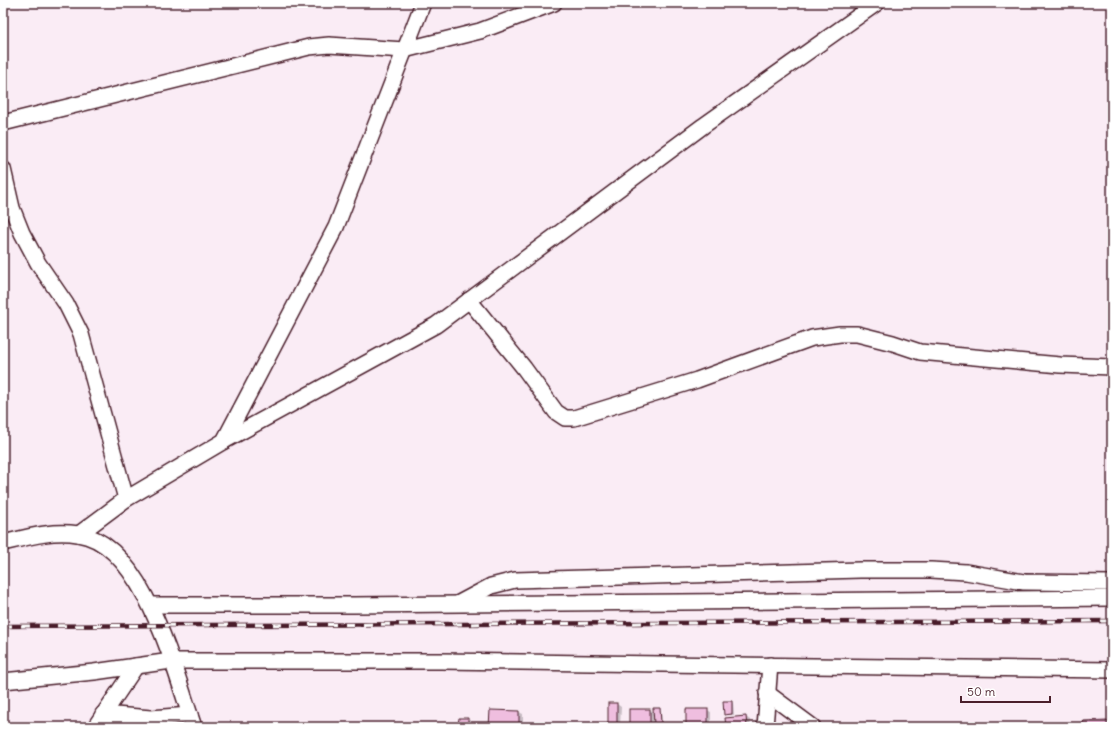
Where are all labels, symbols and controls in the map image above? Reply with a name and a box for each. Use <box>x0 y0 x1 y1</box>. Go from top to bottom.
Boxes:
scale bar <box>961 678 1050 704</box>
text: 50 m <box>967 684 996 699</box>

